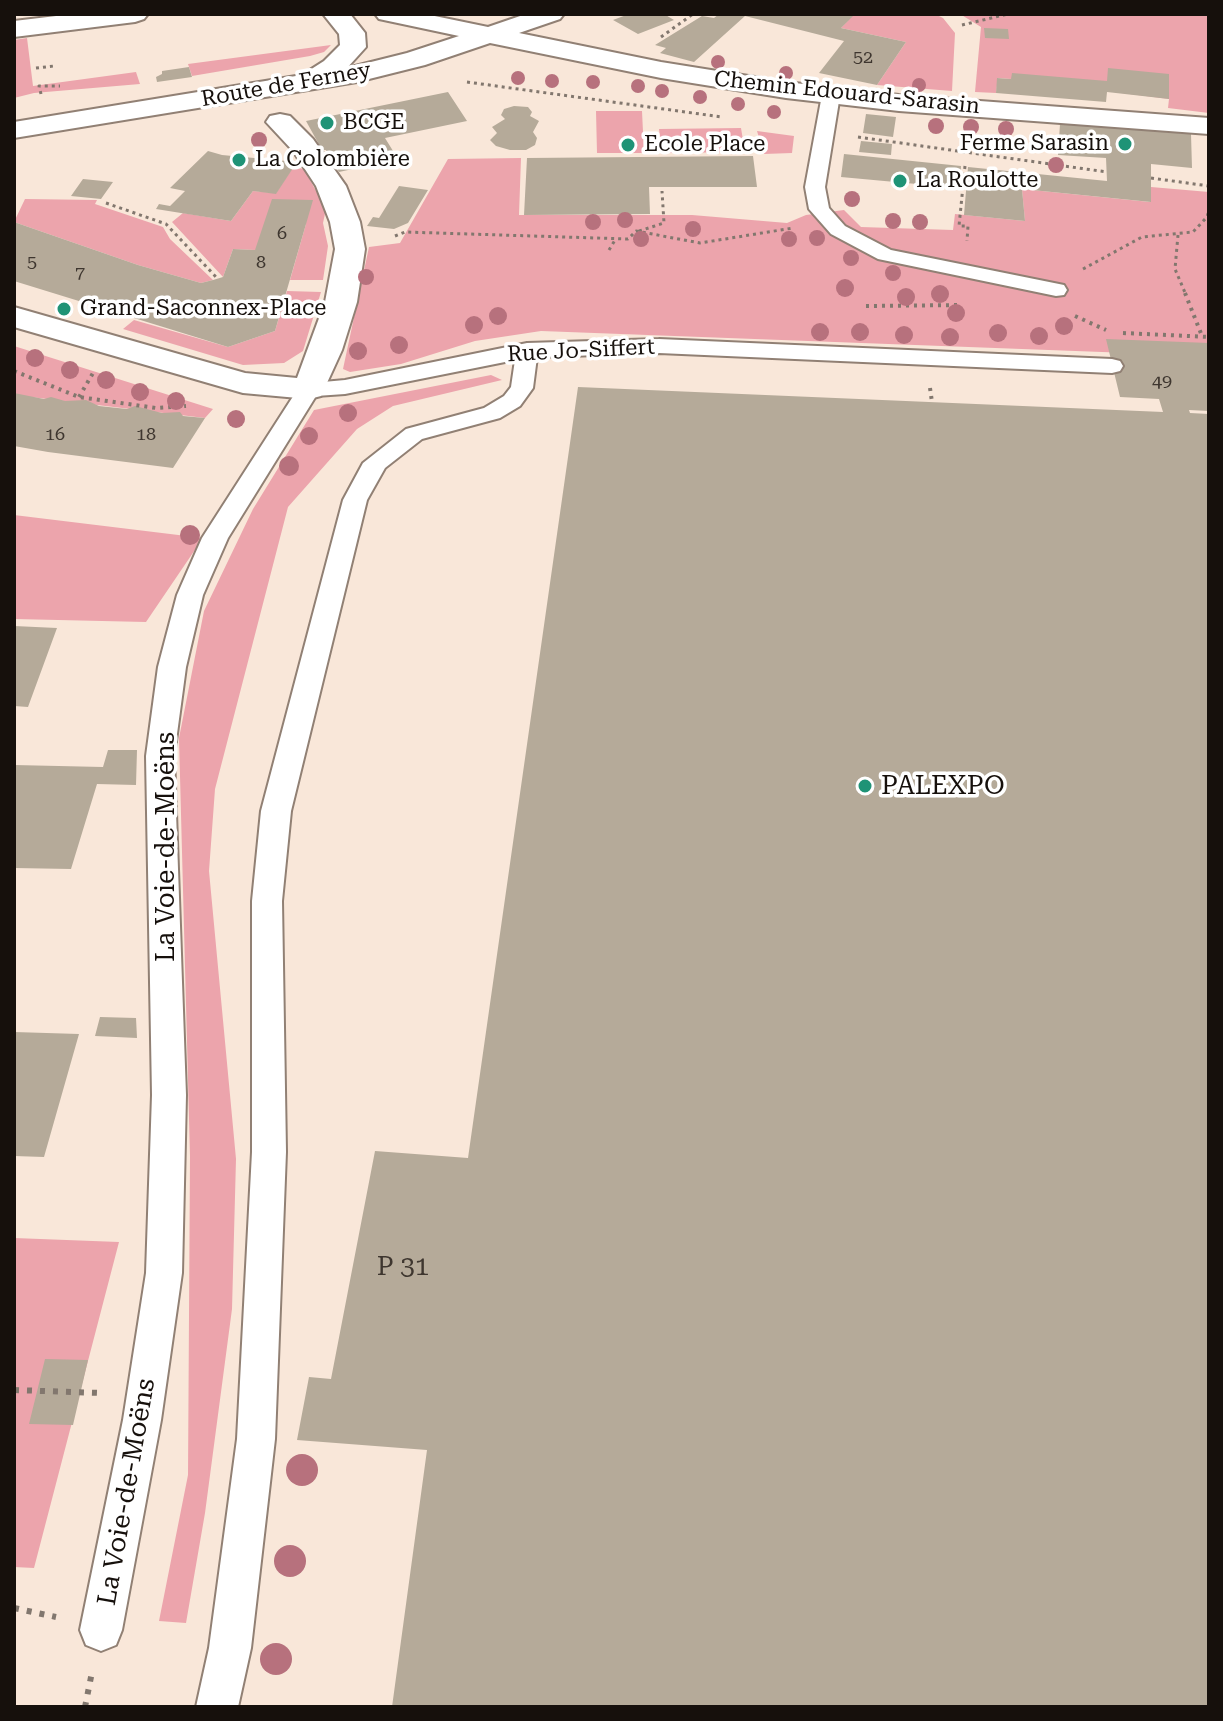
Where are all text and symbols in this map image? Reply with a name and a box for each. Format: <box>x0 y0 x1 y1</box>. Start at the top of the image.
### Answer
house number: 52 <box>853 47 873 69</box>
street label: Route de Ferney <box>199 57 373 113</box>
street label: Chemin Edouard-Sarasin <box>713 66 981 120</box>
place label: BCGE <box>343 110 405 136</box>
marker: BCGE <box>318 114 336 132</box>
place label: Ferme Sarasin <box>960 131 1109 157</box>
place label: Ecole Place <box>644 132 765 158</box>
marker: Ferme Sarasin <box>1116 135 1134 153</box>
marker: Ecole Place <box>619 136 637 154</box>
place label: La Colombière <box>255 147 410 173</box>
marker: La Colombière <box>230 151 248 169</box>
place label: La Roulotte <box>916 168 1038 194</box>
marker: La Roulotte <box>891 172 909 190</box>
house number: 6 <box>277 223 287 245</box>
house number: 5 <box>27 252 37 274</box>
house number: 8 <box>256 252 266 274</box>
house number: 7 <box>75 263 85 285</box>
place label: Grand-Saconnex-Place <box>80 296 326 322</box>
marker: Grand-Saconnex-Place <box>55 300 73 318</box>
street label: Rue Jo-Siffert <box>507 334 655 368</box>
house number: 49 <box>1152 371 1172 393</box>
house number: 16 <box>45 424 65 446</box>
house number: 18 <box>136 424 156 446</box>
street label: La Voie-de-Moëns <box>150 732 182 962</box>
place label: PALEXPO <box>881 770 1005 802</box>
marker: PALEXPO <box>856 777 874 795</box>
house number: P 31 <box>377 1251 429 1283</box>
street label: La Voie-de-Moëns <box>92 1376 162 1608</box>

